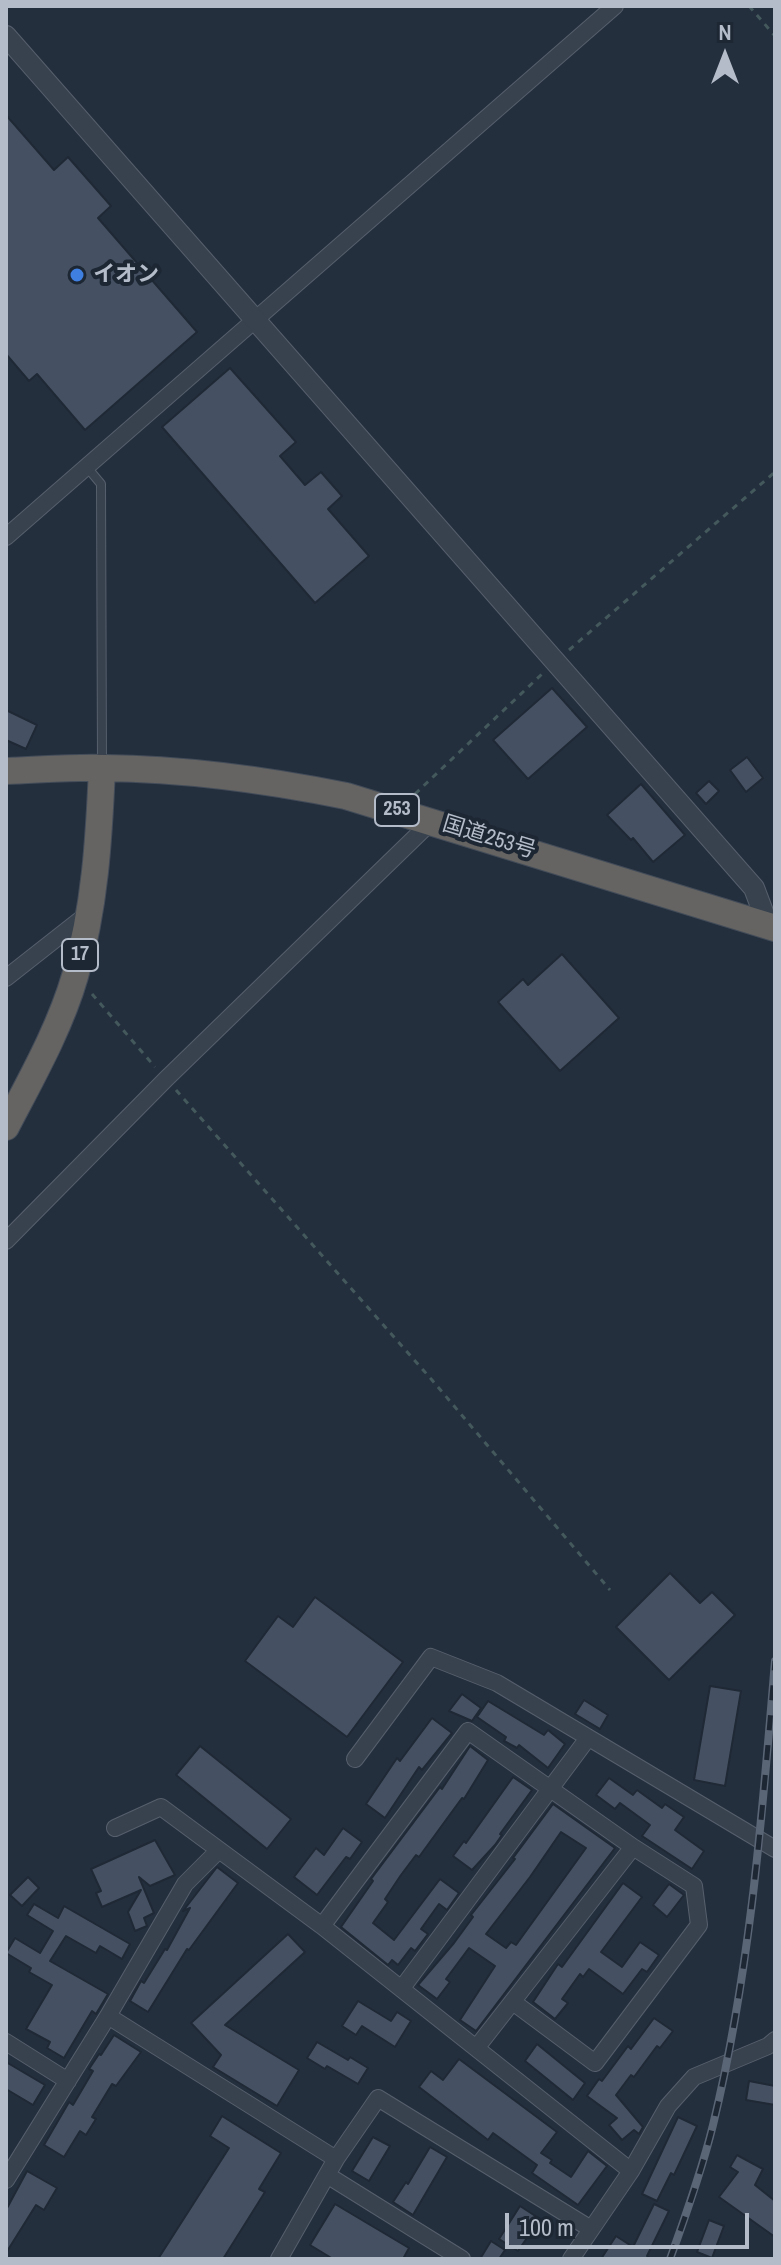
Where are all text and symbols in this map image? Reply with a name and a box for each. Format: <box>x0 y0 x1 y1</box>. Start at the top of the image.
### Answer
north arrow <box>685 16 765 96</box>
text: N <box>718 17 732 47</box>
place label: イオン <box>93 262 159 288</box>
marker: イオン <box>68 266 86 284</box>
road number: 253 <box>375 794 419 826</box>
street label: 国道253号 <box>439 811 539 865</box>
road number: 17 <box>62 939 98 971</box>
scale bar <box>509 2197 753 2247</box>
text: 100 m <box>519 2211 574 2243</box>

